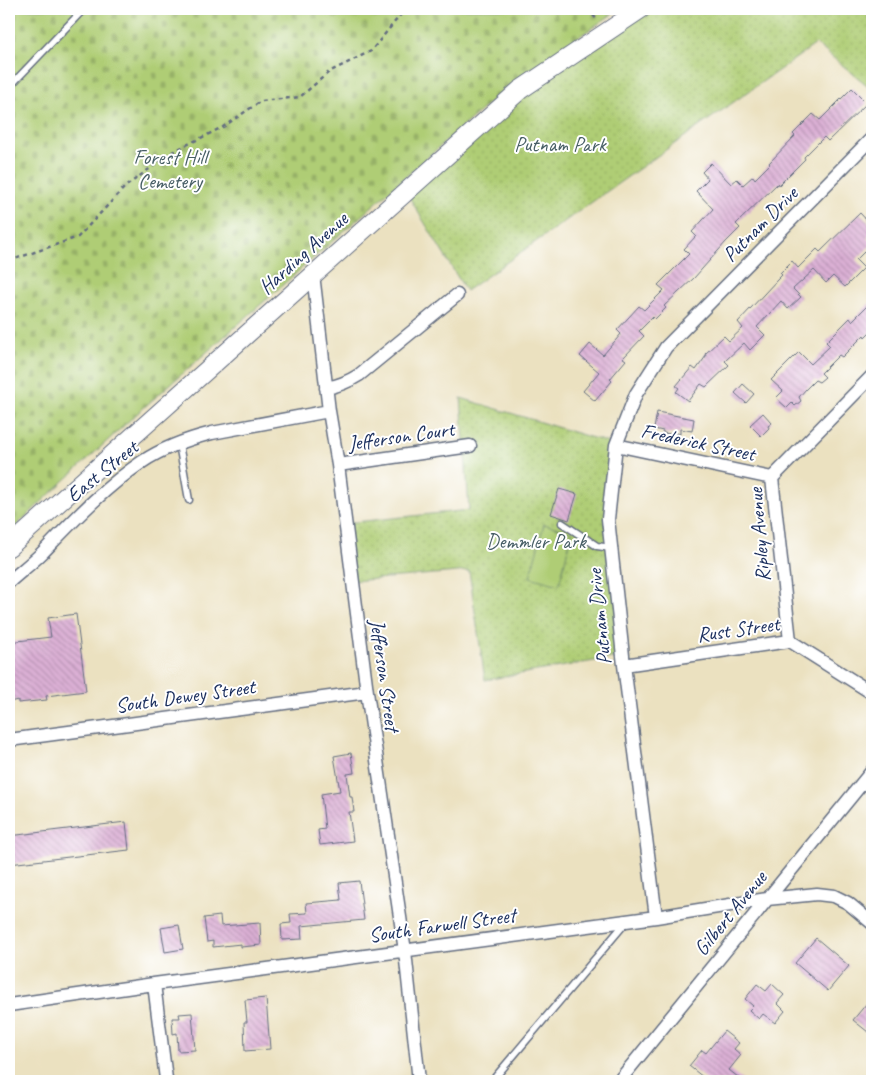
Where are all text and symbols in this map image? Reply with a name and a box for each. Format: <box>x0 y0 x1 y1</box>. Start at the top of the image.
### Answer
park label: Putnam Park <box>514 131 607 157</box>
park label: Forest Hill Cemetery <box>134 144 210 194</box>
street label: Putnam Drive <box>717 179 805 267</box>
street label: Harding Avenue <box>253 205 354 300</box>
street label: Jefferson Court <box>345 415 458 456</box>
street label: Frederick Street <box>639 417 759 467</box>
street label: East Street <box>61 433 145 508</box>
street label: Ripley Avenue <box>742 486 776 583</box>
park label: Demmler Park <box>486 528 587 554</box>
street label: Putnam Drive <box>581 566 617 666</box>
street label: Rust Street <box>695 610 783 648</box>
street label: Jefferson Street <box>364 616 406 736</box>
street label: South Dewey Street <box>114 673 258 719</box>
street label: Gilbert Avenue <box>688 864 773 961</box>
street label: South Farwell Street <box>367 901 520 948</box>

